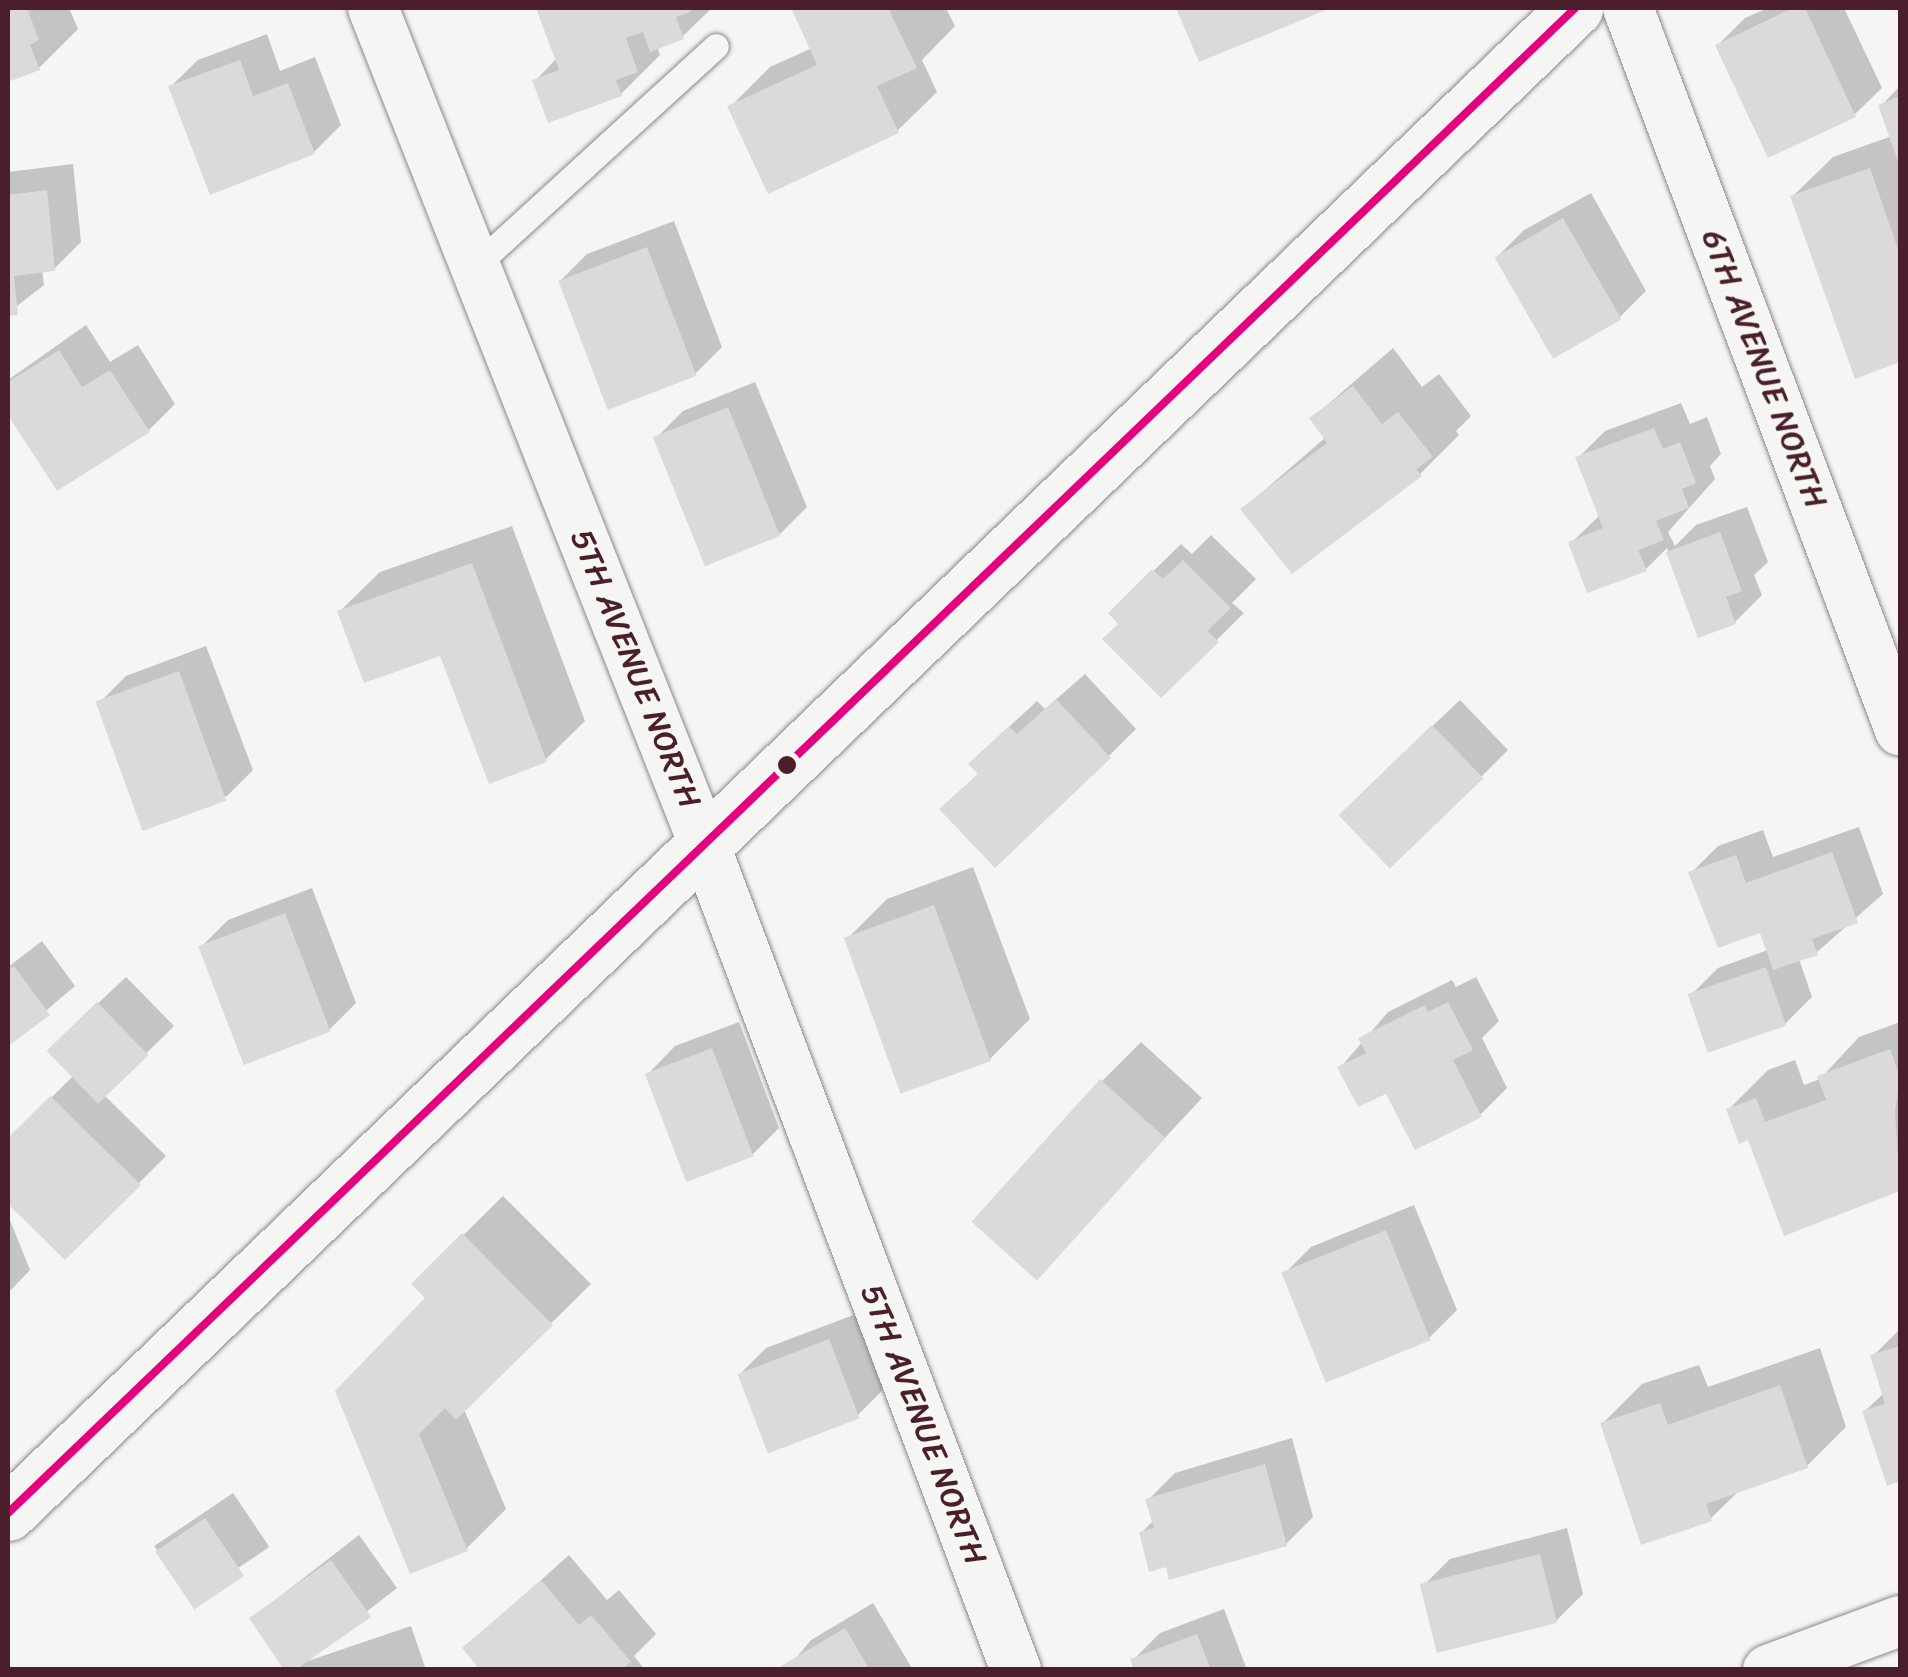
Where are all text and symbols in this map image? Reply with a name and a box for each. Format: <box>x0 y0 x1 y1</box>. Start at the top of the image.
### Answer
street label: 6TH AVENUE NORTH <box>1693 225 1835 513</box>
street label: 5TH AVENUE NORTH <box>562 525 708 813</box>
unlabelled marker <box>777 755 797 775</box>
street label: 5TH AVENUE NORTH <box>852 1280 994 1570</box>

